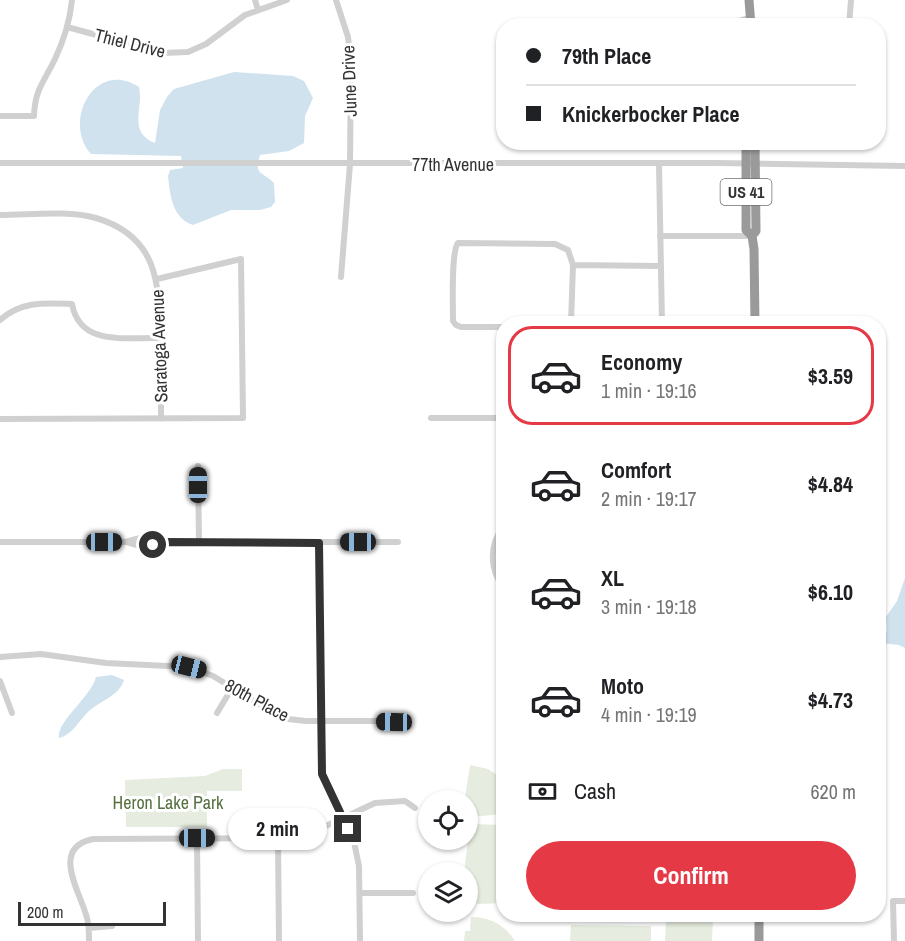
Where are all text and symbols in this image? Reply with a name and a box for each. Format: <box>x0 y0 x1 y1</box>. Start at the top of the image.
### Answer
street label: Thiel Drive <box>92 22 168 64</box>
text: 79th Place <box>562 41 651 71</box>
street label: June Drive <box>335 45 363 117</box>
text: Knickerbocker Place <box>562 99 740 129</box>
street label: 77th Avenue <box>412 152 494 177</box>
road number: US 41 <box>720 179 771 205</box>
street label: Saratoga Avenue <box>145 289 173 403</box>
text: Economy <box>601 347 682 377</box>
icon: car <box>529 349 583 403</box>
text: $3.59 <box>808 361 853 391</box>
text: 1 min · 19:16 <box>601 377 697 404</box>
text: Comfort <box>601 455 671 485</box>
icon: car <box>529 457 583 511</box>
car <box>189 467 207 503</box>
text: $4.84 <box>808 469 853 499</box>
text: 2 min · 19:17 <box>601 485 697 512</box>
route start <box>139 531 166 558</box>
car <box>86 533 122 551</box>
car <box>340 533 376 551</box>
text: XL <box>601 563 624 593</box>
icon: car <box>529 565 583 619</box>
text: $6.10 <box>808 577 853 607</box>
text: 3 min · 19:18 <box>601 593 697 620</box>
car <box>169 654 209 680</box>
text: Moto <box>601 671 644 701</box>
street label: 80th Place <box>220 673 294 727</box>
icon: car <box>529 673 583 727</box>
text: $4.73 <box>808 685 853 715</box>
text: 4 min · 19:19 <box>601 701 697 728</box>
car <box>376 713 412 731</box>
icon: cash <box>526 775 559 808</box>
text: Cash <box>574 776 616 806</box>
text: 620 m <box>810 778 856 805</box>
park label: Heron Lake Park <box>113 790 224 815</box>
map controls <box>418 790 478 922</box>
button: locate <box>418 790 478 850</box>
callout: 2 min <box>228 808 327 850</box>
text: 2 min <box>256 815 299 842</box>
route end <box>334 815 361 842</box>
car <box>179 829 215 847</box>
button: Confirm <box>526 841 856 910</box>
button: layers <box>418 862 478 922</box>
scale bar <box>18 899 166 926</box>
text: 200 m <box>27 901 63 923</box>

